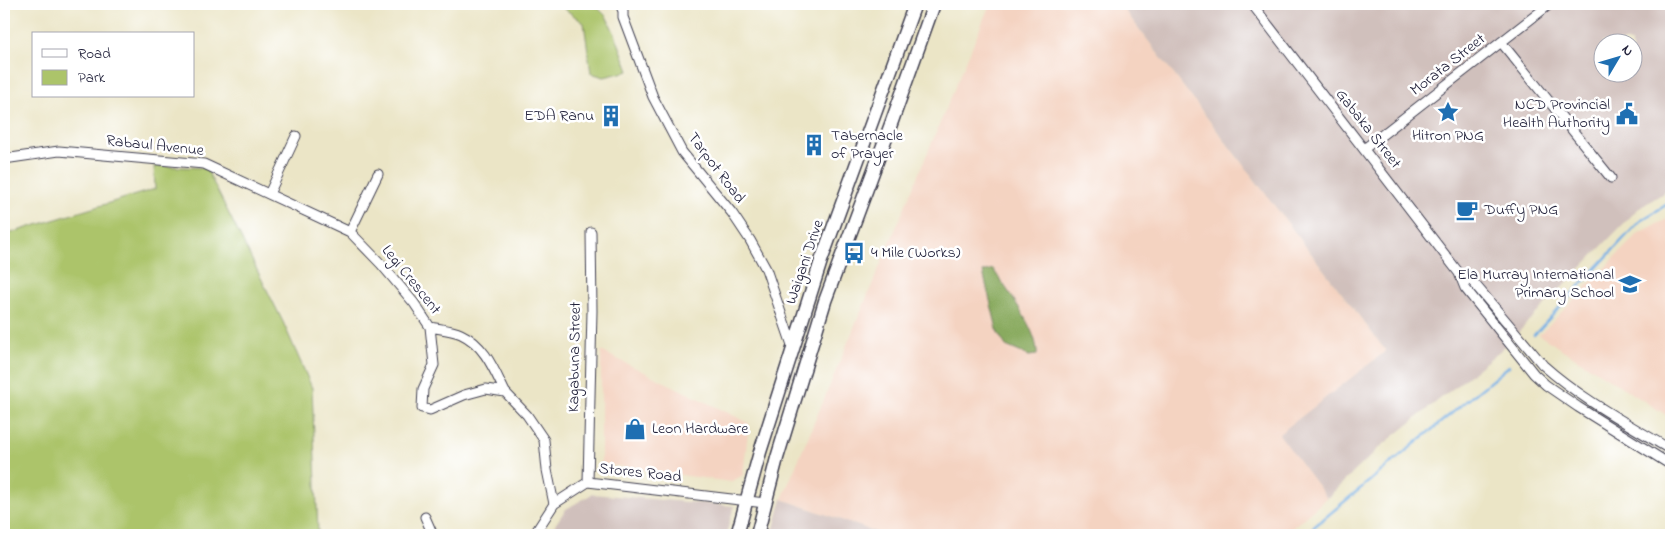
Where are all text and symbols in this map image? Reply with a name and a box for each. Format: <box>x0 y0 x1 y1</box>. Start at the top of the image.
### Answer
street label: Morata Street <box>1405 27 1491 102</box>
legend <box>32 32 195 98</box>
north arrow <box>1592 32 1642 82</box>
text: N <box>1616 41 1638 61</box>
text: Road <box>78 43 111 65</box>
text: Park <box>78 67 106 89</box>
street label: Gabaka Street <box>1329 84 1407 175</box>
place label: NCD Provincial Health Authority <box>1503 93 1610 135</box>
place icon: Hitron PNG <box>1435 99 1461 125</box>
public building icon: NCD Provincial Health Authority <box>1614 101 1640 127</box>
building icon: EDA Ranu <box>598 103 624 129</box>
place label: EDA Ranu <box>524 104 594 128</box>
place label: Tabernacle of Prayer <box>831 124 904 166</box>
place label: Hitron PNG <box>1412 124 1484 148</box>
street label: Tarpot Road <box>681 127 751 209</box>
street label: Rabaul Avenue <box>105 129 206 163</box>
building icon: Tabernacle of Prayer <box>801 132 827 158</box>
cafe icon: Duffy PNG <box>1454 197 1480 223</box>
place label: Duffy PNG <box>1483 198 1558 222</box>
street label: Waigani Drive <box>779 216 831 307</box>
street label: Legi Crescent <box>375 240 447 321</box>
bus stop icon: 4 Mile (Works) <box>841 240 867 266</box>
place label: 4 Mile (Works) <box>871 241 961 265</box>
place label: Ela Murray International Primary School <box>1457 263 1614 305</box>
school or university icon: Ela Murray International Primary School <box>1617 271 1643 297</box>
street label: Kagabuna Street <box>562 301 588 413</box>
shop icon: Leon Hardware <box>622 416 648 442</box>
place label: Leon Hardware <box>652 417 749 441</box>
street label: Stores Road <box>597 457 683 489</box>

